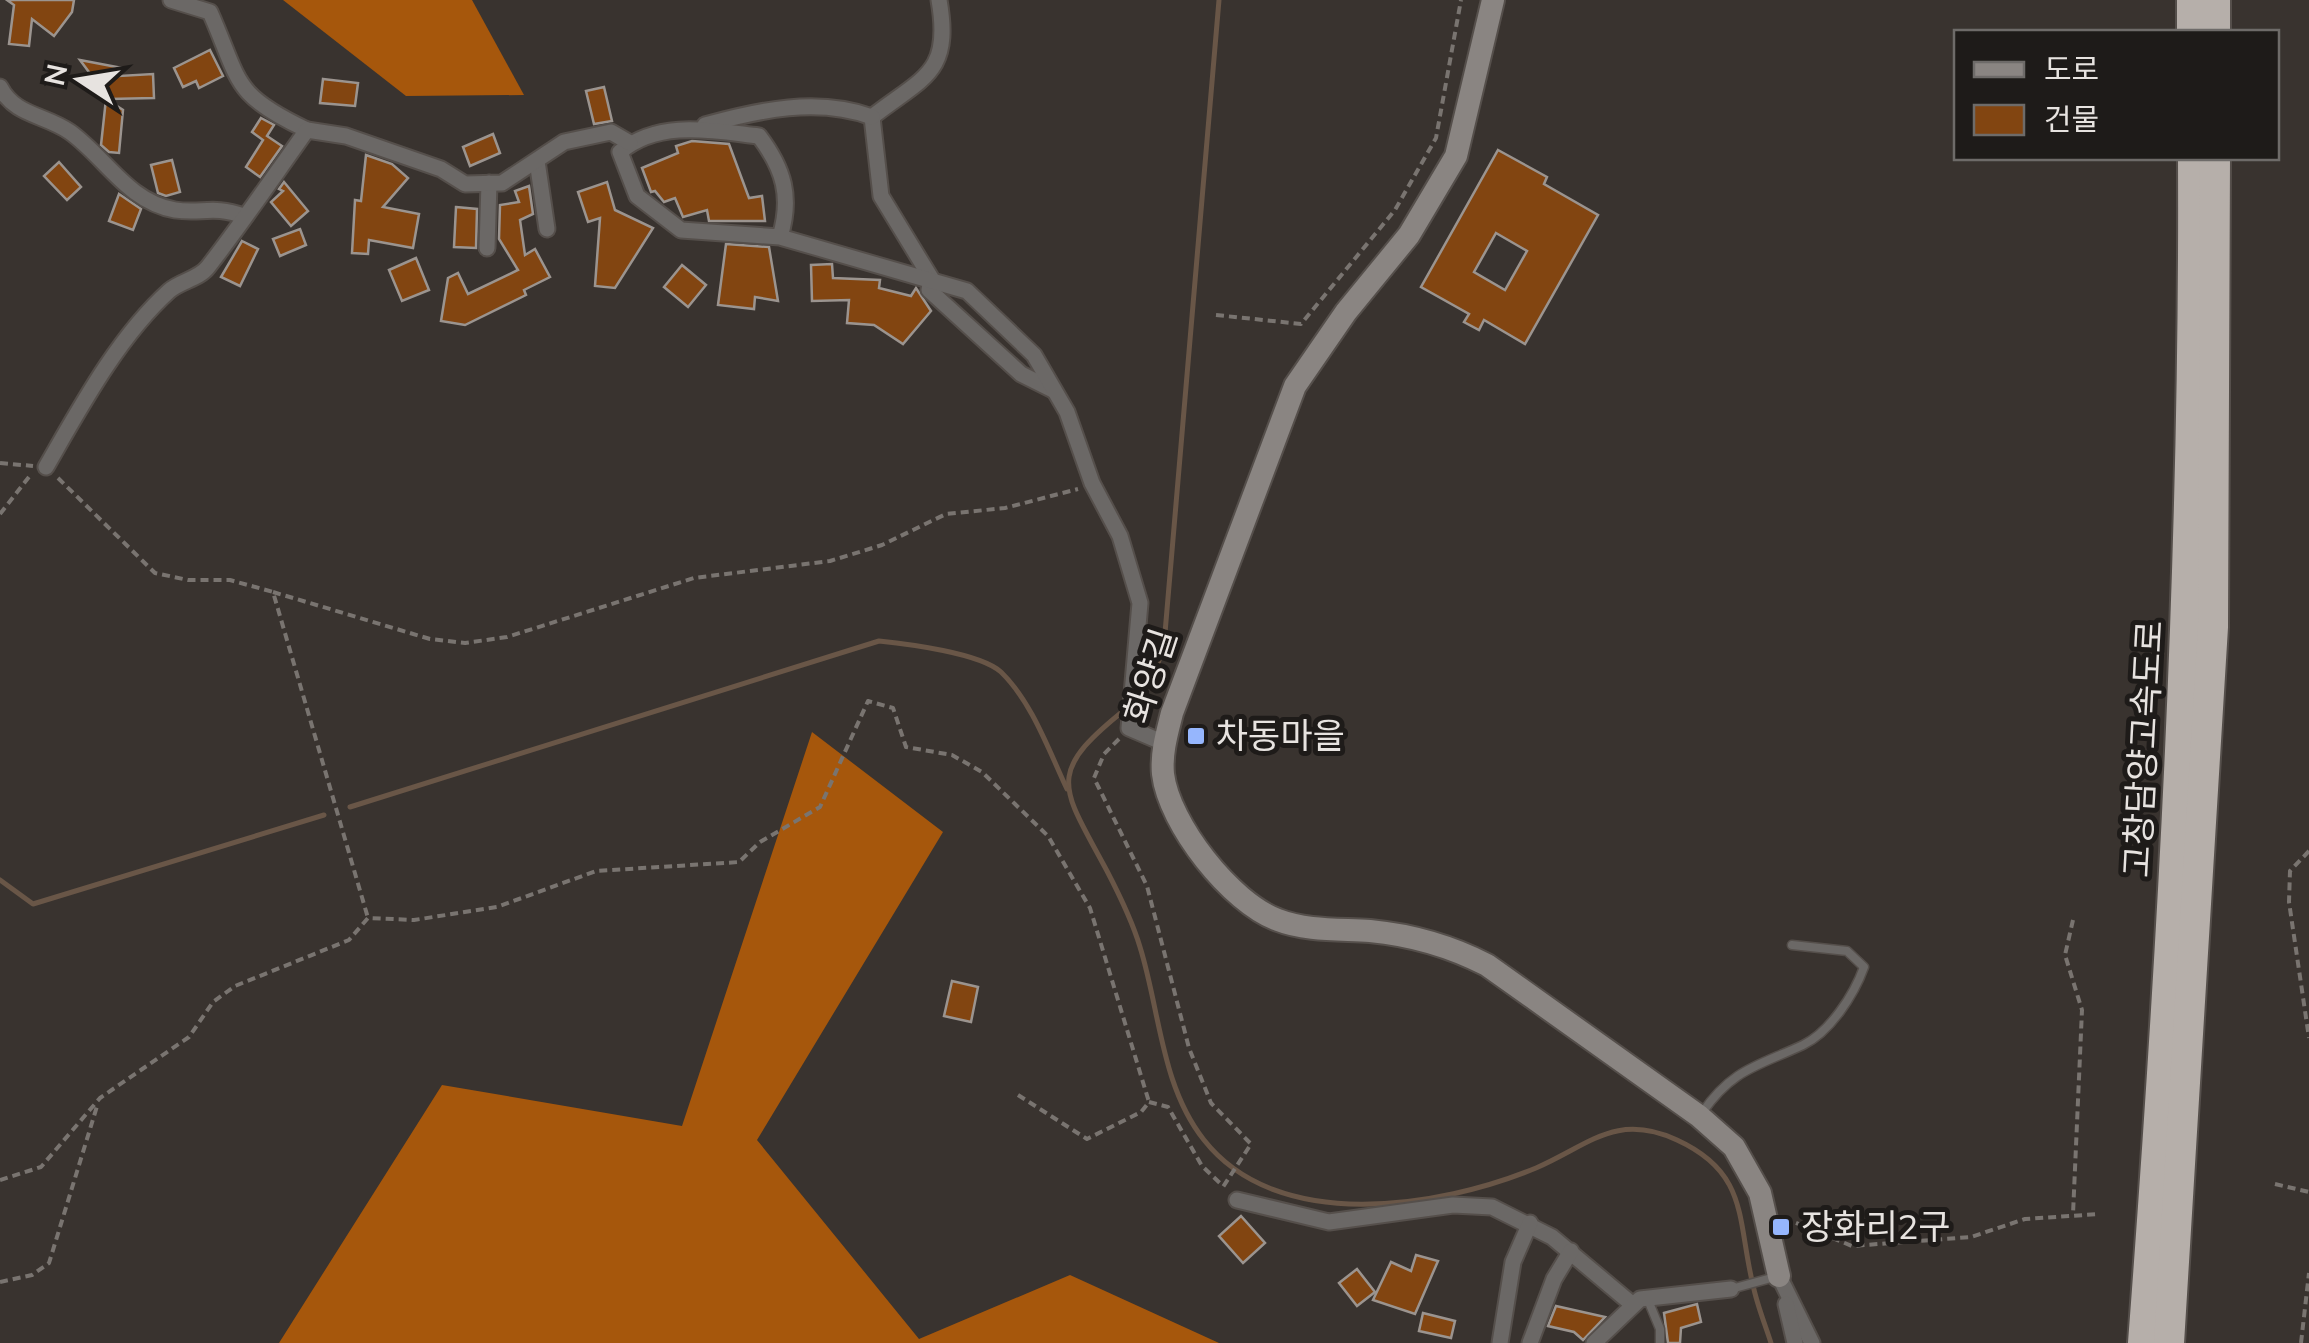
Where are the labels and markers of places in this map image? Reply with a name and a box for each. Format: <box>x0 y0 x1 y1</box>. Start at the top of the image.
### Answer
place label: 차동마을 <box>1216 713 1345 760</box>
marker: 차동마을 <box>1185 725 1207 747</box>
place label: 장화리2구 <box>1801 1204 1951 1251</box>
marker: 장화리2구 <box>1770 1216 1792 1238</box>

